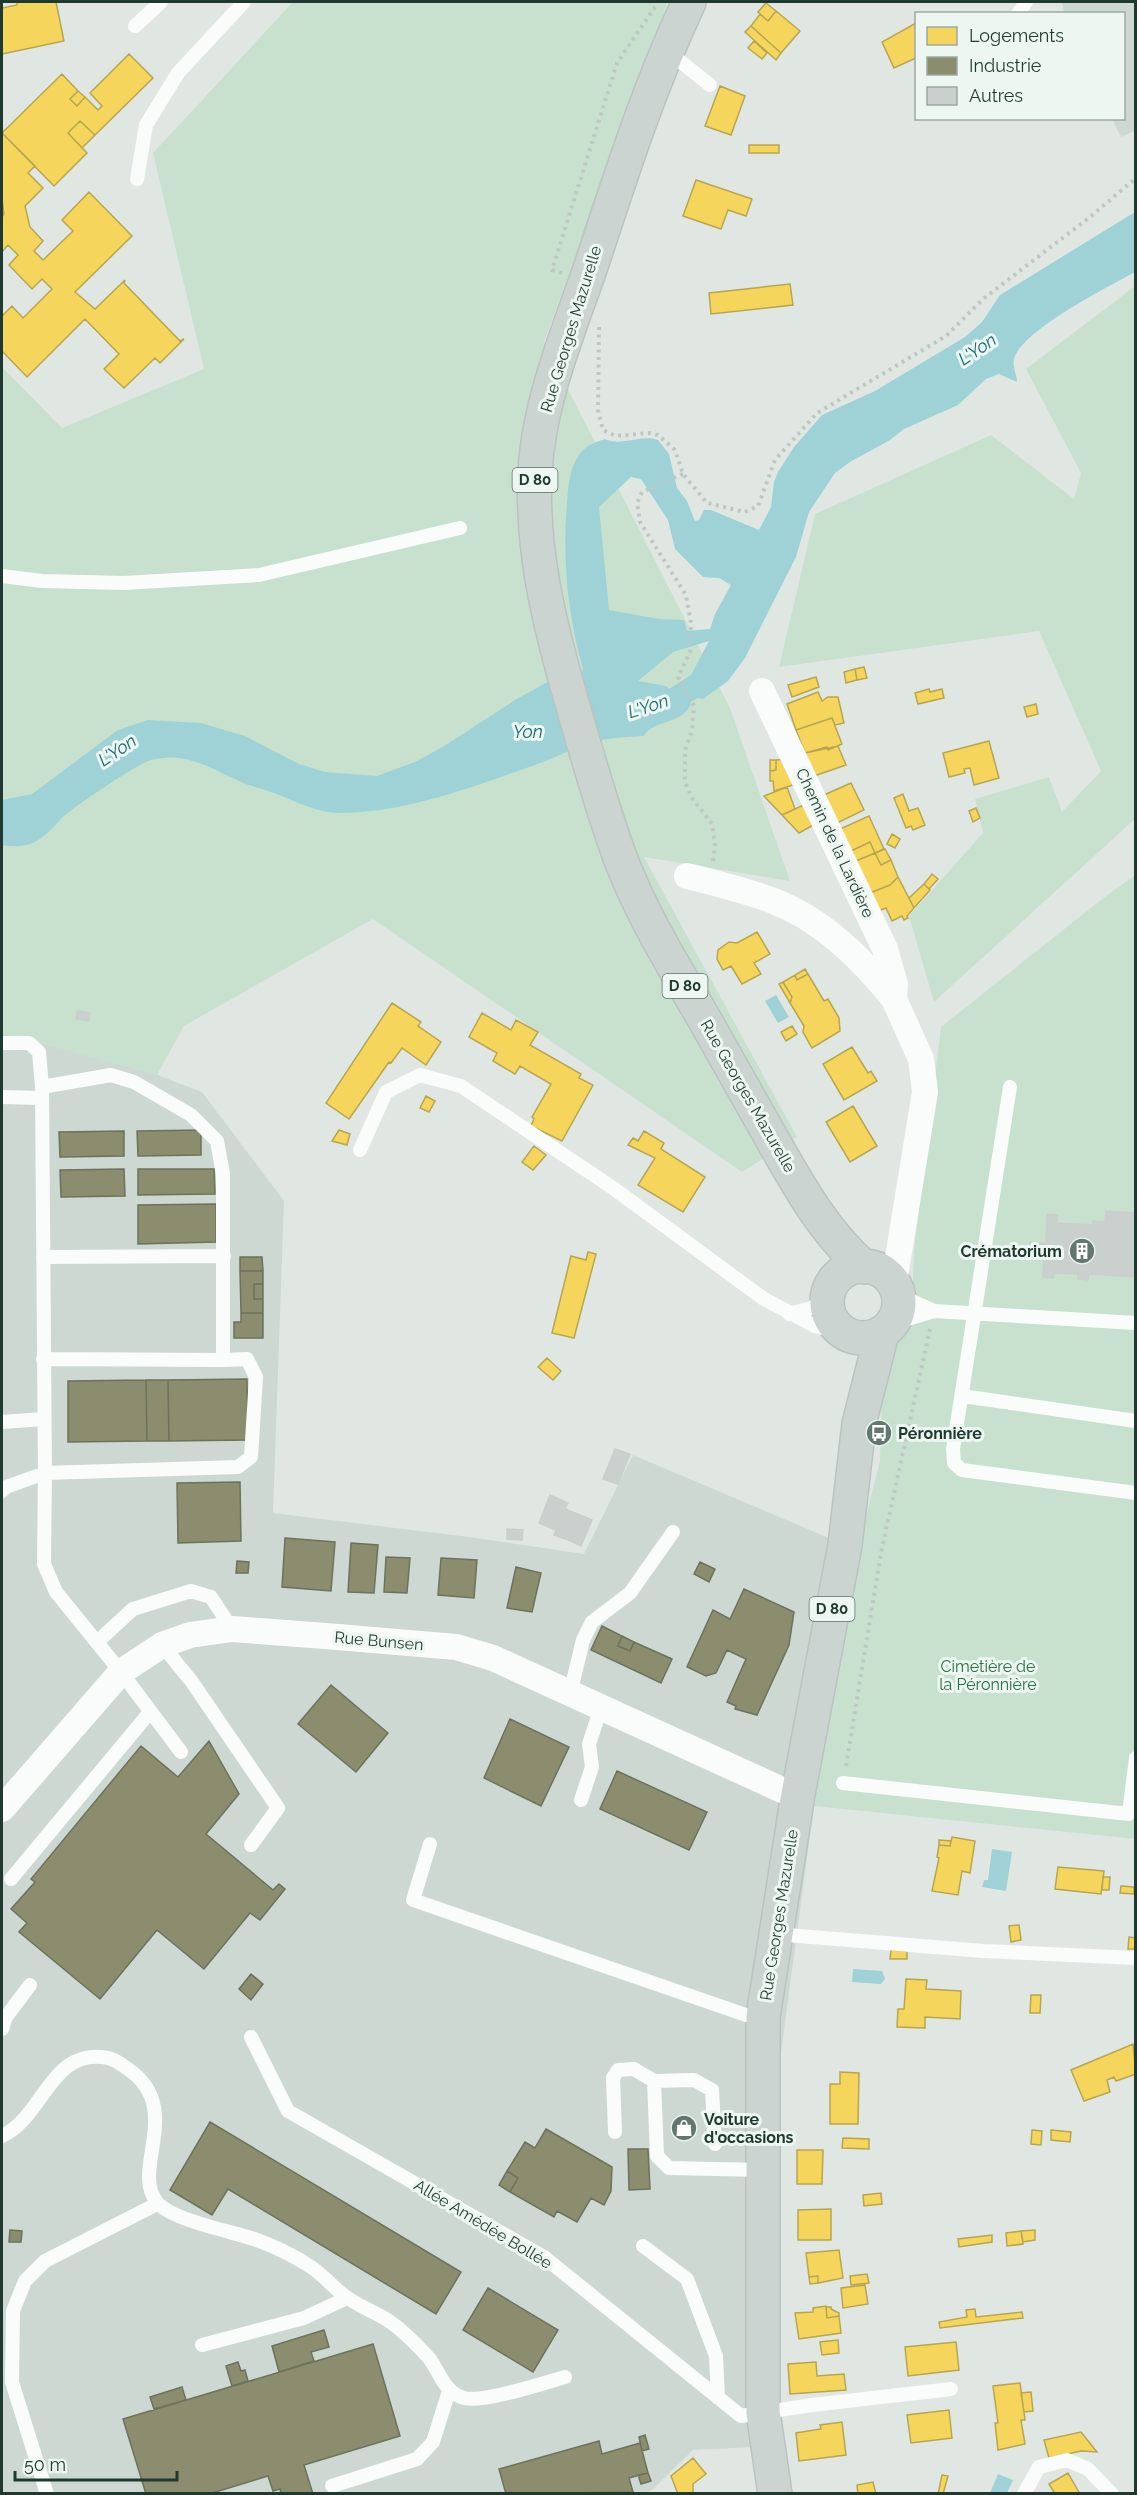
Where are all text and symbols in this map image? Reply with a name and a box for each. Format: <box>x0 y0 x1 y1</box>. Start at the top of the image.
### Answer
legend <box>915 12 1125 120</box>
text: Logements <box>969 25 1064 46</box>
text: Industrie <box>969 55 1042 76</box>
text: Autres <box>969 85 1023 106</box>
street label: Rue Georges Mazurelle <box>537 243 605 415</box>
water label: L'Yon <box>954 329 1000 369</box>
road number: D 80 <box>512 468 558 492</box>
water label: L'Yon <box>625 690 671 722</box>
water label: Yon <box>513 721 543 742</box>
water label: L'Yon <box>94 730 140 770</box>
street label: Chemin de la Lardière <box>792 765 878 921</box>
road number: D 80 <box>662 974 708 998</box>
street label: Rue Georges Mazurelle <box>697 1016 799 1176</box>
building icon: Crématorium <box>1067 1236 1097 1266</box>
place label: Crématorium <box>961 1242 1062 1261</box>
bus stop icon: Péronnière <box>864 1418 894 1448</box>
place label: Péronnière <box>898 1424 982 1443</box>
road number: D 80 <box>810 1597 854 1621</box>
street label: Rue Bunsen <box>334 1628 424 1654</box>
park label: Cimetière de la Péronnière <box>939 1657 1037 1694</box>
street label: Rue Georges Mazurelle <box>756 1828 802 2002</box>
place label: Voiture d'occasions <box>704 2110 794 2147</box>
shop icon: Voiture d'occasions <box>669 2113 699 2143</box>
street label: Allée Amédée Bollée <box>411 2175 555 2273</box>
scale bar <box>15 2444 177 2482</box>
text: 50 m <box>24 2454 66 2475</box>

